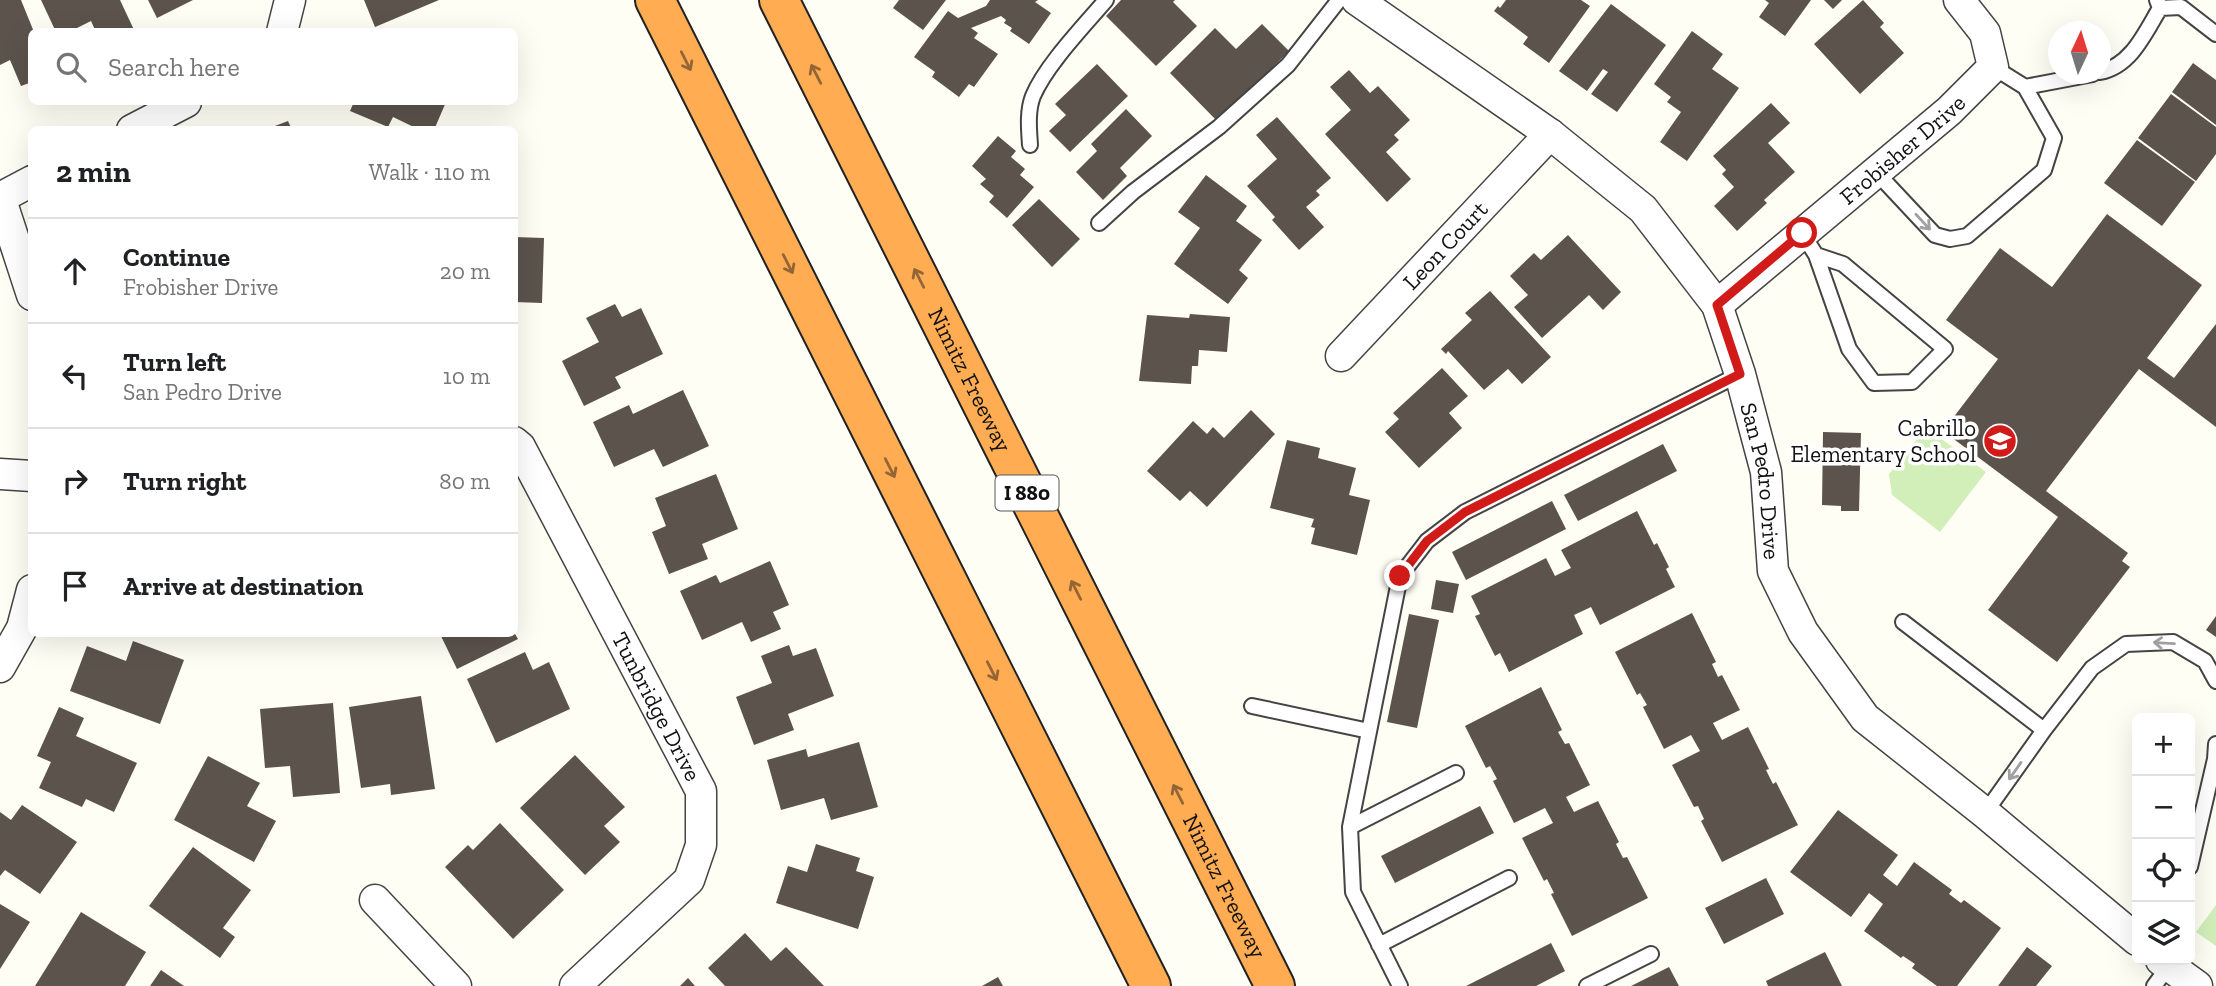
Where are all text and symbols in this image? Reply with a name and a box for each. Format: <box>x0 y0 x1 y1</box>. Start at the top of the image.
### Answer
north arrow <box>2048 21 2111 84</box>
search box <box>28 28 518 105</box>
icon: search <box>52 48 90 86</box>
one-way arrow <box>680 50 694 71</box>
text: Search here <box>108 51 240 83</box>
one-way arrow <box>809 65 823 85</box>
street label: Frobisher Drive <box>1834 89 1971 210</box>
text: 2 min <box>56 154 131 190</box>
text: Walk · 110 m <box>369 158 490 186</box>
street label: Leon Court <box>1397 195 1494 295</box>
one-way arrow <box>1914 213 1931 230</box>
route start <box>1786 217 1817 248</box>
text: Continue <box>123 241 230 273</box>
icon: ahead <box>56 252 94 290</box>
one-way arrow <box>782 253 796 274</box>
text: 20 m <box>440 257 490 285</box>
one-way arrow <box>911 268 925 289</box>
text: Frobisher Drive <box>123 273 278 301</box>
street label: Nimitz Freeway <box>922 303 1018 457</box>
text: Turn left <box>123 346 226 378</box>
icon: left <box>56 357 94 395</box>
text: 10 m <box>443 362 490 390</box>
text: San Pedro Drive <box>123 378 282 406</box>
street label: San Pedro Drive <box>1734 400 1786 560</box>
place label: Cabrillo Elementary School <box>1791 414 1976 468</box>
school or university icon: Cabrillo Elementary School <box>1981 422 2019 460</box>
one-way arrow <box>884 457 898 478</box>
icon: right <box>56 462 94 500</box>
text: Turn right <box>123 465 246 497</box>
text: 80 m <box>439 467 490 495</box>
road number: I 880 <box>996 476 1058 510</box>
route end <box>1384 560 1415 591</box>
icon: arrive <box>56 567 94 605</box>
text: Arrive at destination <box>123 570 363 602</box>
one-way arrow <box>1068 580 1082 601</box>
street label: Tunbridge Drive <box>606 627 707 786</box>
one-way arrow <box>2153 637 2176 650</box>
one-way arrow <box>986 660 1000 681</box>
map controls <box>2132 713 2195 965</box>
button: + <box>2132 713 2195 776</box>
one-way arrow <box>2007 761 2022 780</box>
button: − <box>2132 776 2195 839</box>
one-way arrow <box>1170 784 1184 805</box>
street label: Nimitz Freeway <box>1177 809 1273 963</box>
button: locate <box>2132 839 2195 902</box>
button: layers <box>2132 902 2195 965</box>

